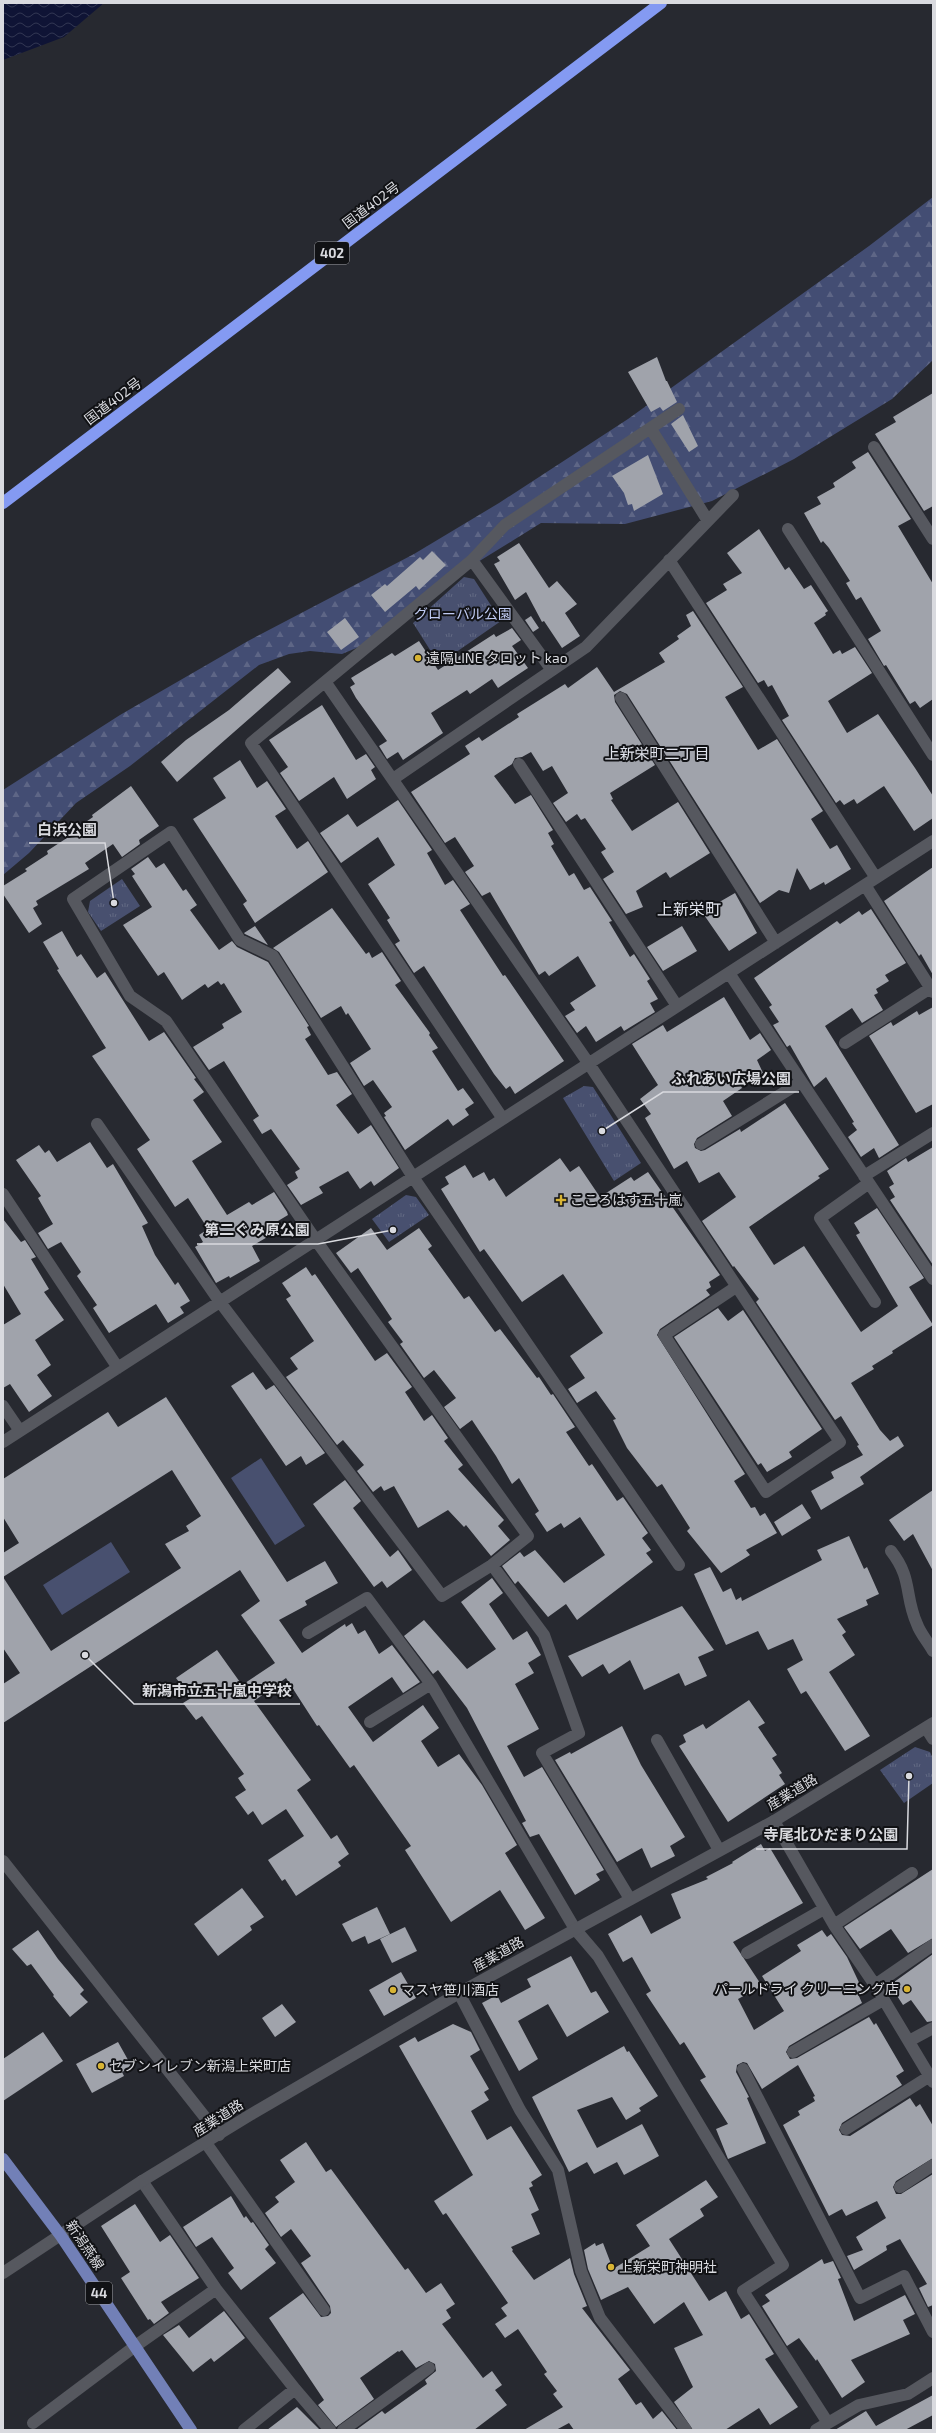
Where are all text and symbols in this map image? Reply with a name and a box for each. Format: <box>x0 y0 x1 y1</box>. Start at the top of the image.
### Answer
street label: 国道402号 <box>339 178 403 232</box>
road number: 402 <box>315 242 349 264</box>
street label: 国道402号 <box>81 374 145 428</box>
park label: グローバル公園 <box>414 605 512 622</box>
place label: 遠隔LINE タロット kao <box>426 649 568 666</box>
marker: 遠隔LINE タロット kao <box>413 653 423 663</box>
district label: 上新栄町二丁目 <box>604 744 710 762</box>
callout: 白浜公園 <box>29 816 105 843</box>
text: 白浜公園 <box>37 820 97 838</box>
district label: 上新栄町 <box>657 899 721 918</box>
callout: ふれあい広場公園 <box>663 1065 799 1092</box>
text: ふれあい広場公園 <box>671 1069 791 1087</box>
place label: こころはす五十嵐 <box>570 1191 683 1208</box>
marker: こころはす五十嵐 <box>555 1194 567 1206</box>
callout: 第二ぐみ原公園 <box>197 1217 318 1244</box>
text: 第二ぐみ原公園 <box>204 1220 310 1238</box>
callout: 新潟市立五十嵐中学校 <box>134 1677 300 1704</box>
text: 新潟市立五十嵐中学校 <box>142 1681 292 1699</box>
street label: 産業道路 <box>763 1770 820 1813</box>
callout: 寺尾北ひだまり公園 <box>756 1822 907 1849</box>
text: 寺尾北ひだまり公園 <box>764 1825 898 1843</box>
street label: 産業道路 <box>469 1933 526 1975</box>
place label: パールドライ クリーニング店 <box>714 1980 899 1997</box>
place label: マスヤ笹川酒店 <box>401 1981 499 1998</box>
marker: パールドライ クリーニング店 <box>902 1984 912 1994</box>
marker: マスヤ笹川酒店 <box>388 1985 398 1995</box>
place label: セブンイレブン新潟上栄町店 <box>109 2057 291 2074</box>
marker: セブンイレブン新潟上栄町店 <box>96 2061 106 2071</box>
street label: 産業道路 <box>189 2096 246 2140</box>
street label: 新潟燕線 <box>63 2217 108 2273</box>
place label: 上新栄町神明社 <box>619 2258 717 2275</box>
marker: 上新栄町神明社 <box>606 2262 616 2272</box>
road number: 44 <box>86 2282 112 2304</box>

